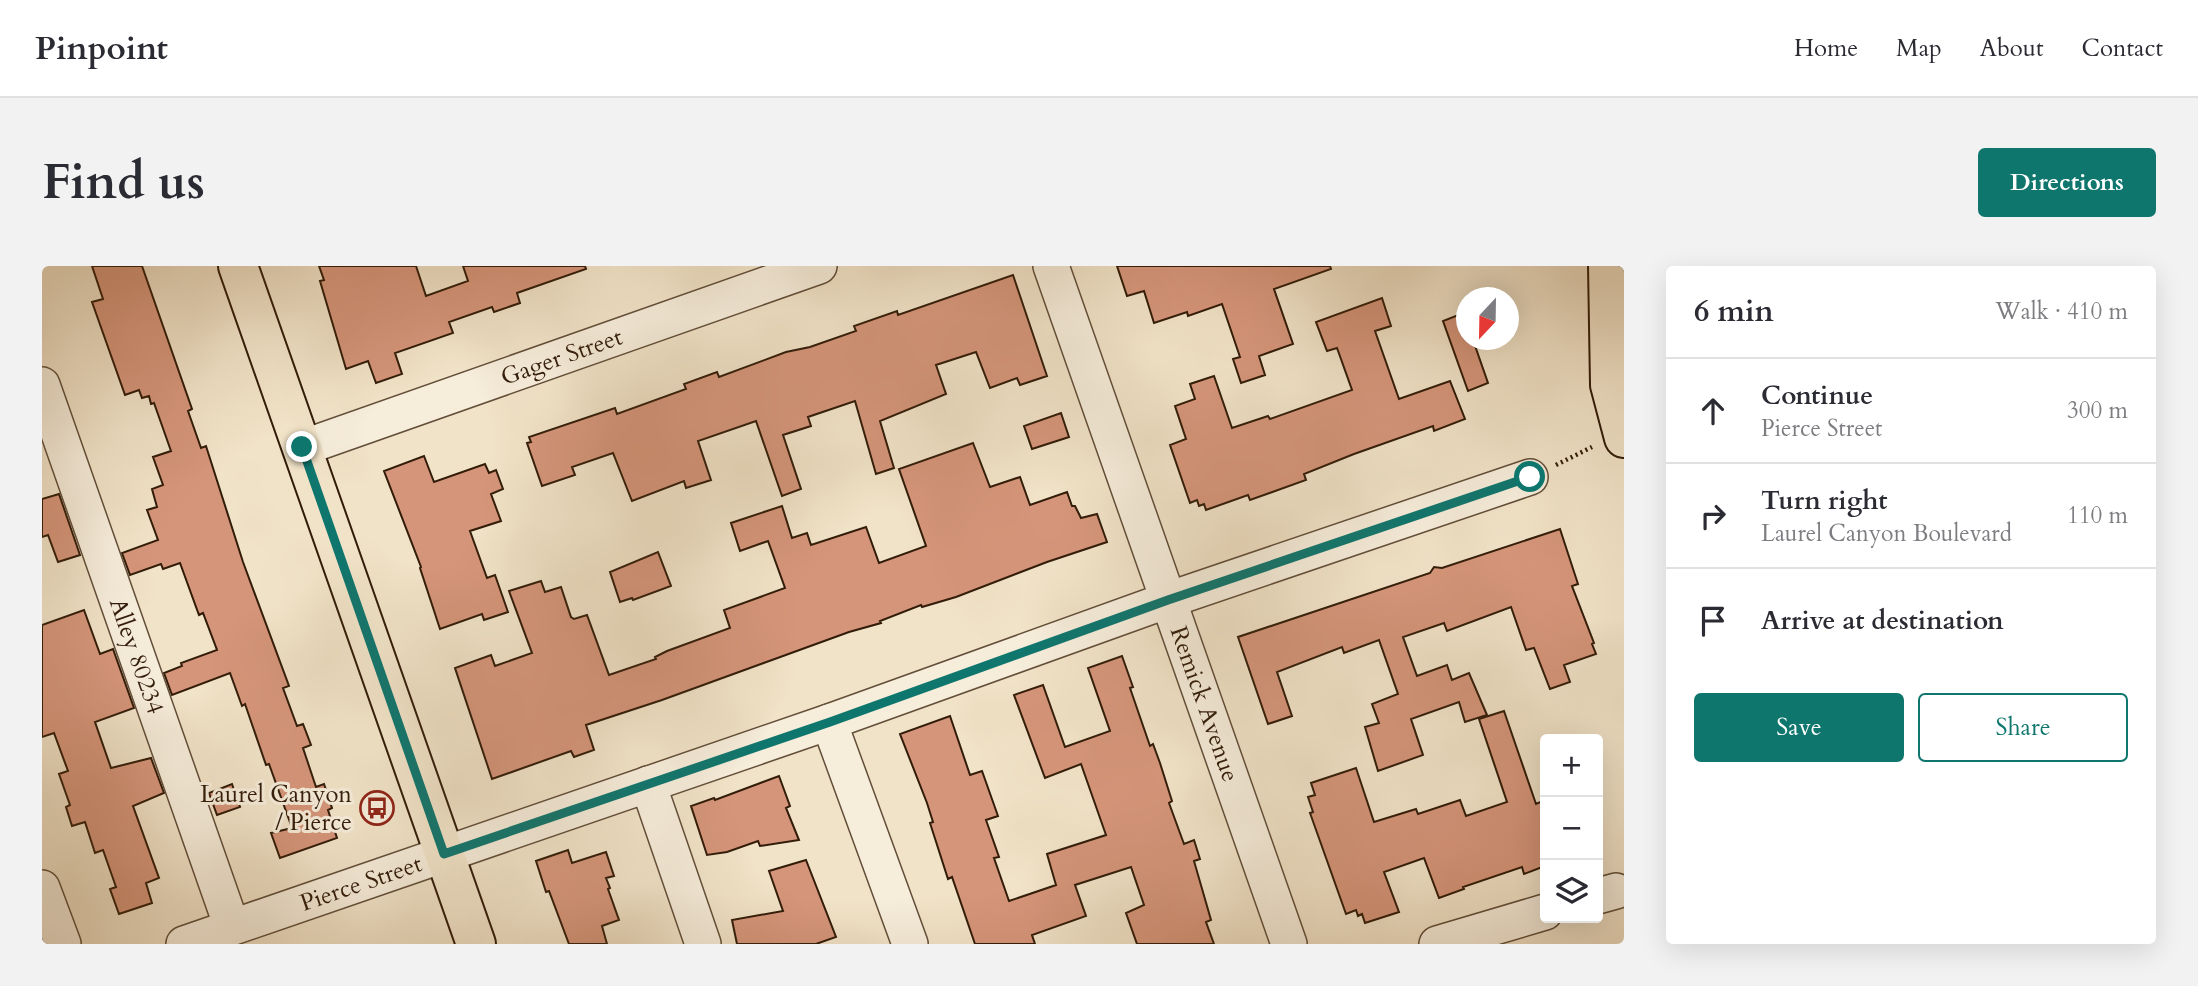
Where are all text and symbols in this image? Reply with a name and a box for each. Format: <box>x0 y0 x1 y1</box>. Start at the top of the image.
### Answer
text: Pinpoint <box>35 26 168 71</box>
text: Home <box>1794 32 1858 65</box>
text: Map <box>1896 32 1942 65</box>
text: About <box>1980 32 2044 65</box>
text: Contact <box>2082 32 2163 65</box>
button: Directions <box>1978 148 2156 217</box>
text: Find us <box>42 149 205 216</box>
north arrow <box>1456 287 1519 350</box>
text: 6 min <box>1694 291 1774 332</box>
text: Walk · 410 m <box>1995 296 2128 327</box>
street label: Gager Street <box>496 320 627 394</box>
text: Continue <box>1761 378 1873 413</box>
icon: ahead <box>1694 392 1732 430</box>
text: 300 m <box>2067 395 2128 426</box>
text: Pierce Street <box>1761 413 1882 444</box>
route end <box>286 431 317 462</box>
route start <box>1514 461 1545 492</box>
text: Turn right <box>1761 483 1888 518</box>
icon: right <box>1694 497 1732 535</box>
text: 110 m <box>2067 500 2128 531</box>
text: Laurel Canyon Boulevard <box>1761 518 2012 549</box>
street label: Alley 80234 <box>101 594 172 718</box>
icon: arrive <box>1694 602 1732 640</box>
text: Arrive at destination <box>1761 603 2004 638</box>
street label: Remick Avenue <box>1162 622 1247 786</box>
button: Save <box>1694 693 1904 762</box>
button: Share <box>1918 693 2128 762</box>
map controls <box>1540 734 1603 923</box>
button: + <box>1540 734 1603 797</box>
place label: Laurel Canyon / Pierce <box>200 778 352 839</box>
bus stop icon: Laurel Canyon / Pierce <box>358 789 396 827</box>
button: − <box>1540 797 1603 860</box>
street label: Pierce Street <box>296 847 427 920</box>
button: layers <box>1540 860 1603 923</box>

